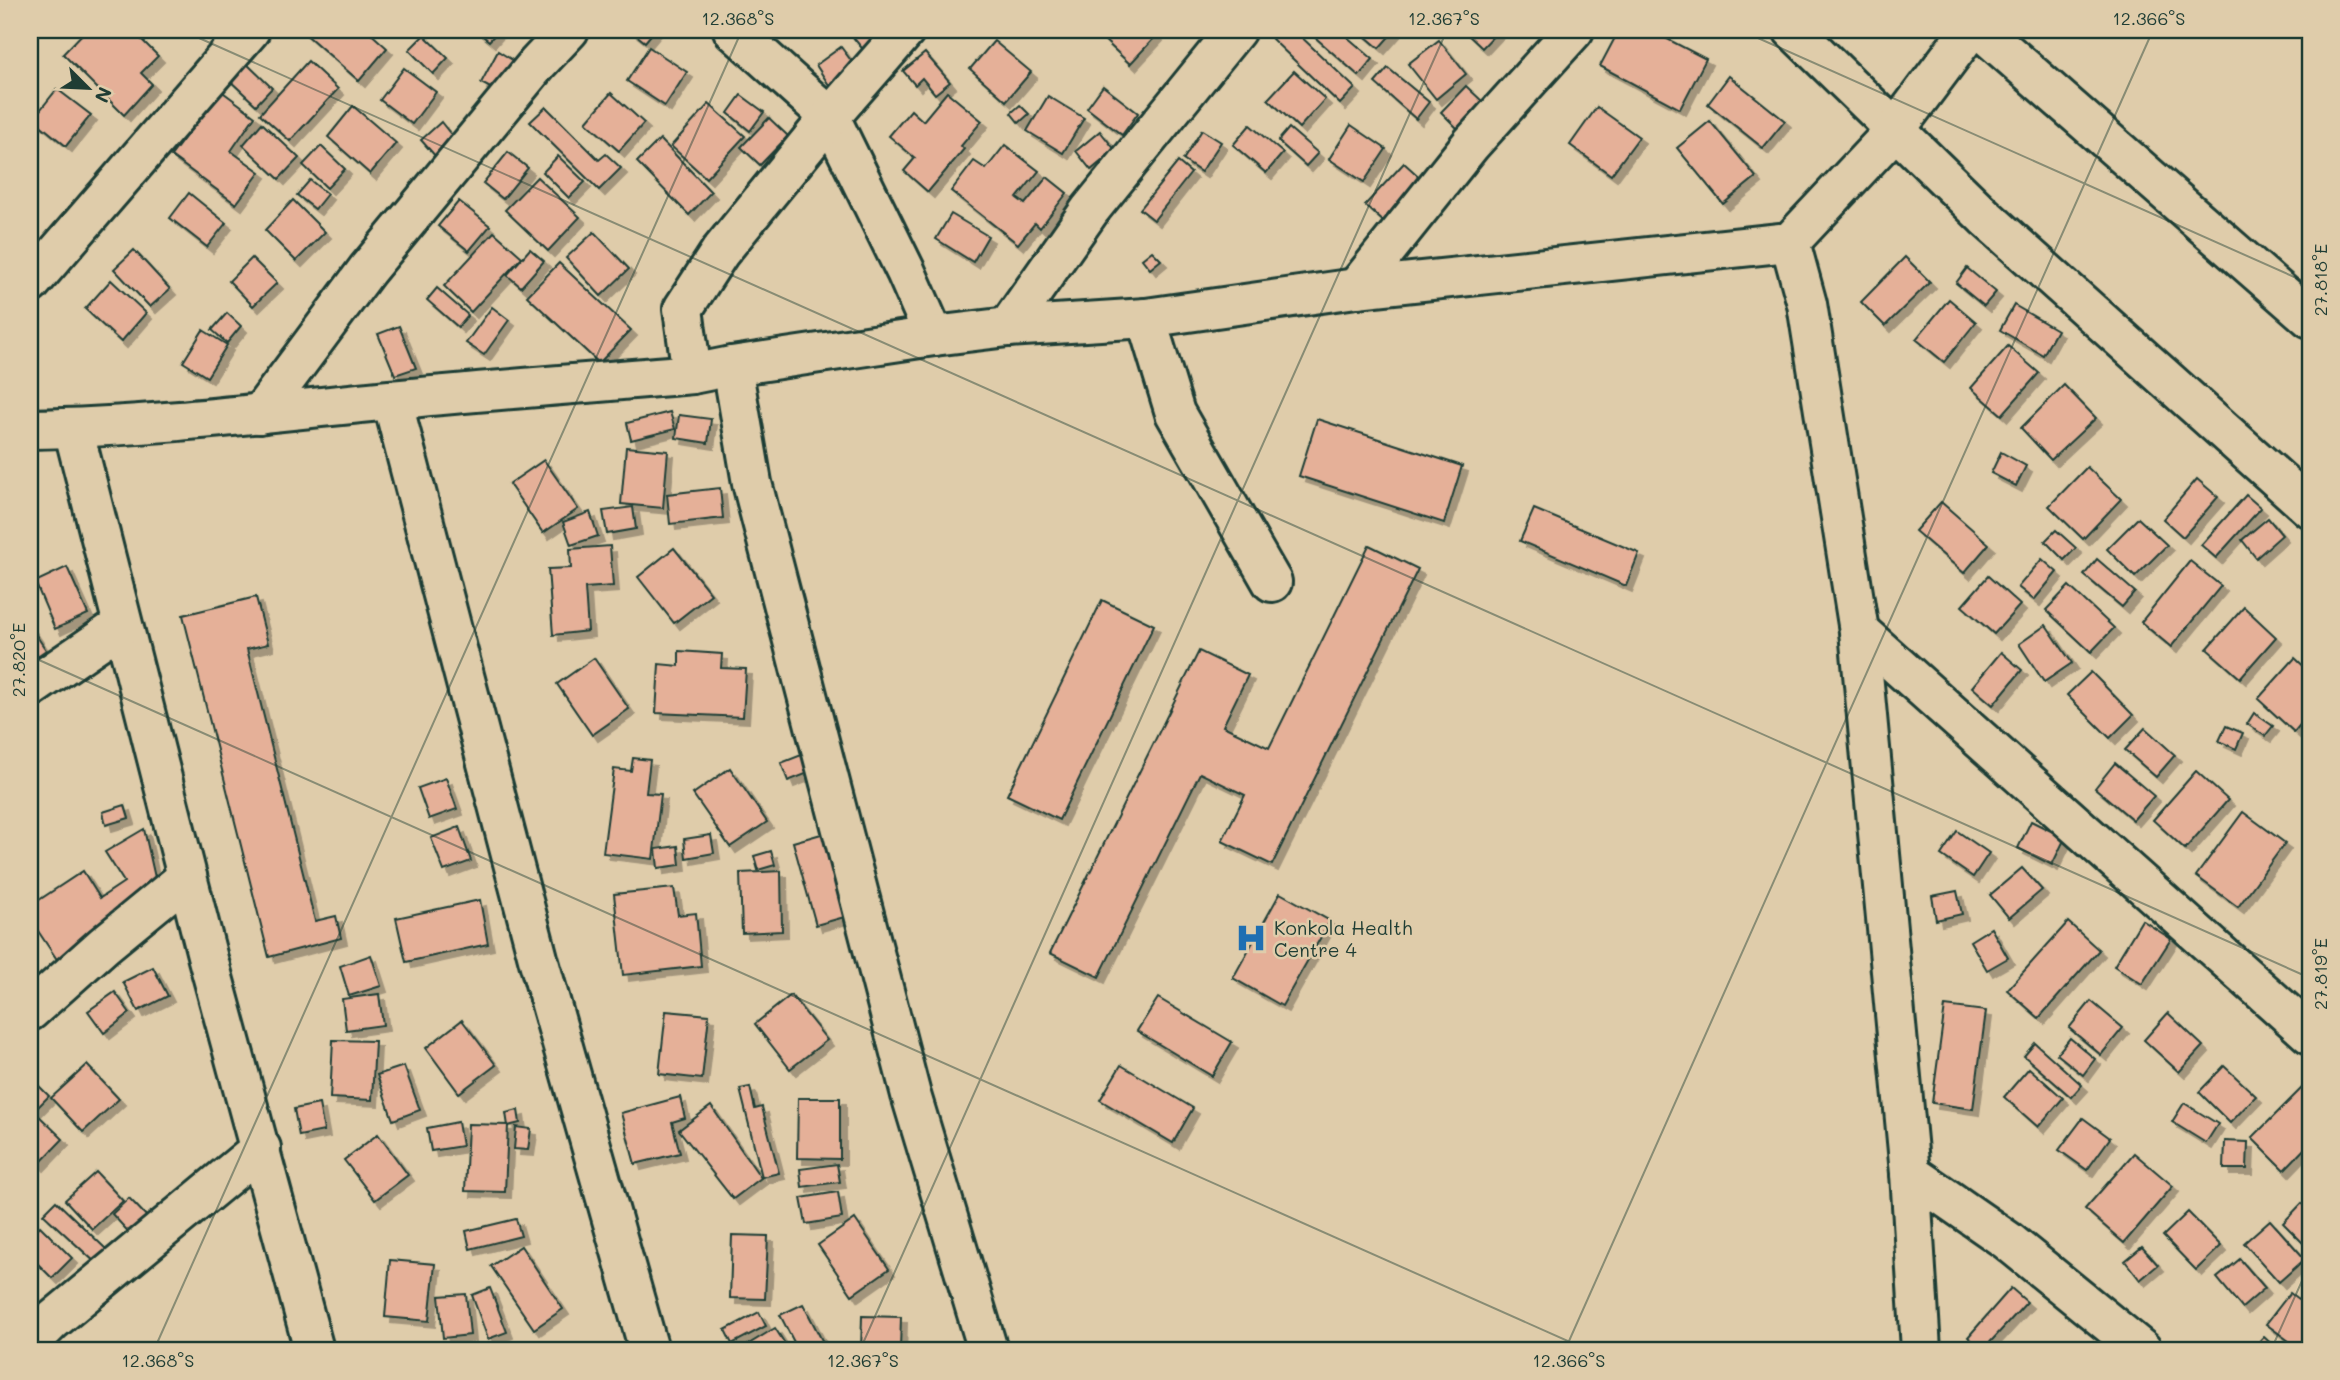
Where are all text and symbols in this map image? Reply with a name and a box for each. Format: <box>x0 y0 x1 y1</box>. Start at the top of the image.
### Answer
text: 12.368°S <box>702 6 774 30</box>
text: 12.367°S <box>1408 6 1480 30</box>
text: 12.366°S <box>2113 6 2185 30</box>
north arrow <box>52 52 122 122</box>
text: N <box>90 83 118 107</box>
text: 27.818°E <box>2308 244 2332 316</box>
text: 27.820°E <box>6 623 30 697</box>
place label: Konkola Health Centre 4 <box>1274 915 1412 962</box>
hospital icon: Konkola Health Centre 4 <box>1234 921 1268 955</box>
text: 27.819°E <box>2308 938 2332 1010</box>
text: 12.368°S <box>122 1348 194 1372</box>
text: 12.367°S <box>827 1348 899 1372</box>
text: 12.366°S <box>1533 1348 1605 1372</box>

